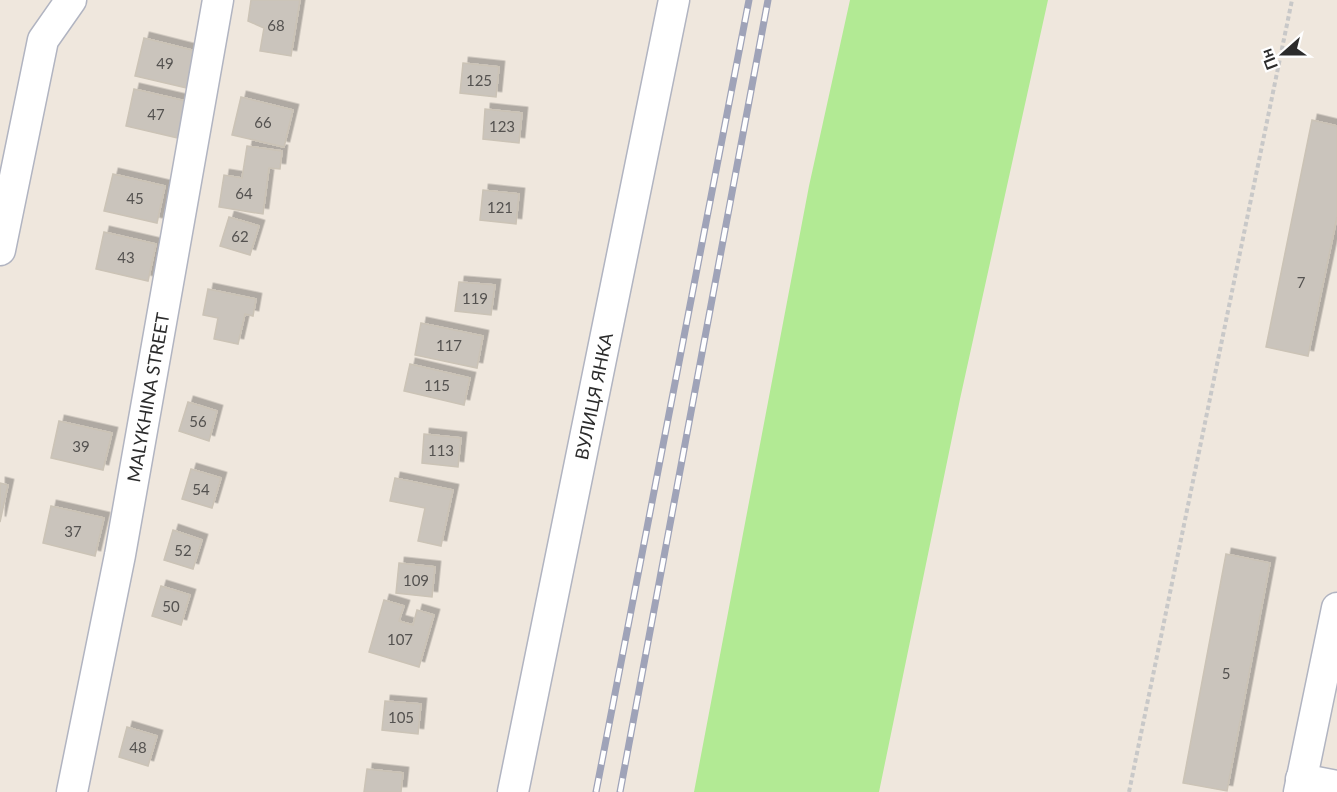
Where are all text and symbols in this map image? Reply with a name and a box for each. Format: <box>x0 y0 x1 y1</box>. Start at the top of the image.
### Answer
house number: 68 <box>267 16 285 34</box>
north arrow <box>1253 24 1313 84</box>
text: Пн <box>1256 46 1281 73</box>
house number: 49 <box>156 54 174 72</box>
house number: 125 <box>466 71 492 89</box>
house number: 47 <box>147 105 165 123</box>
house number: 66 <box>254 113 272 131</box>
house number: 123 <box>489 117 515 135</box>
house number: 64 <box>235 184 253 202</box>
house number: 45 <box>126 189 144 207</box>
house number: 121 <box>487 198 513 216</box>
house number: 62 <box>231 227 249 245</box>
house number: 43 <box>117 248 135 266</box>
house number: 7 <box>1297 273 1306 291</box>
house number: 119 <box>462 289 488 307</box>
street label: MALYKHINA STREET <box>122 311 174 484</box>
street label: ВУЛИЦЯ ЯНКА <box>570 330 617 462</box>
house number: 117 <box>436 336 462 354</box>
house number: 115 <box>424 376 450 394</box>
house number: 56 <box>189 412 207 430</box>
house number: 39 <box>72 437 90 455</box>
house number: 113 <box>428 441 454 459</box>
house number: 54 <box>192 480 210 498</box>
house number: 37 <box>64 522 82 540</box>
house number: 52 <box>174 541 192 559</box>
house number: 109 <box>403 571 429 589</box>
house number: 50 <box>162 597 180 615</box>
house number: 107 <box>387 630 413 648</box>
house number: 5 <box>1222 664 1230 682</box>
house number: 105 <box>388 708 414 726</box>
house number: 48 <box>129 738 147 756</box>

